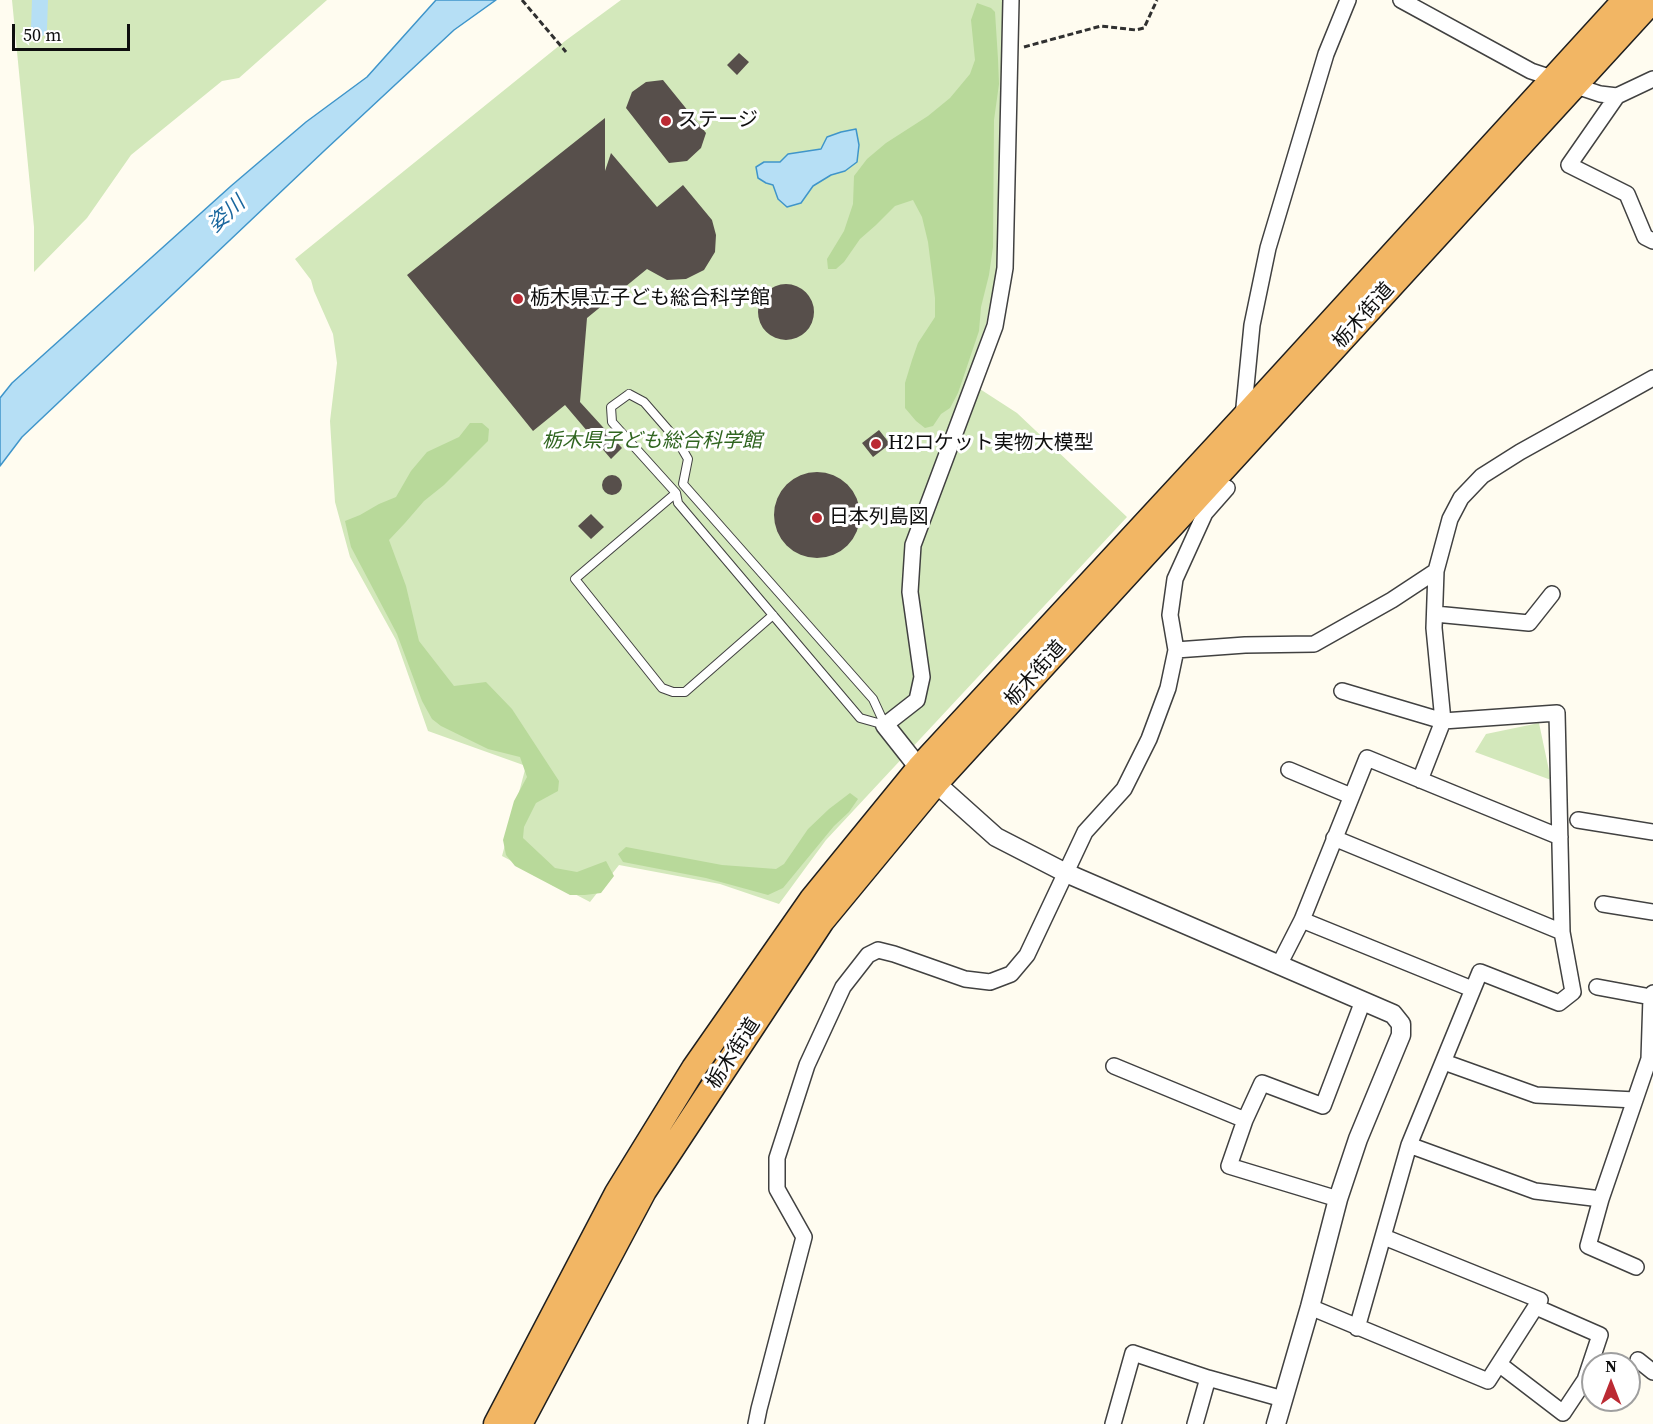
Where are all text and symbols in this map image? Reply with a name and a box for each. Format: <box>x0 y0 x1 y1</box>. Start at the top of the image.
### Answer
scale bar <box>15 12 134 50</box>
text: 50 m <box>23 22 61 47</box>
place label: ステージ <box>678 109 758 133</box>
marker: ステージ <box>659 114 673 128</box>
water label: 姿川 <box>203 192 251 238</box>
street label: 栃木街道 <box>1328 278 1400 354</box>
place label: 栃木県立子ども総合科学館 <box>530 287 770 311</box>
marker: 栃木県立子ども総合科学館 <box>511 292 525 306</box>
park label: 栃木県子ども総合科学館 <box>542 430 762 454</box>
place label: H2ロケット実物大模型 <box>888 432 1094 456</box>
marker: H2ロケット実物大模型 <box>869 437 883 451</box>
place label: 日本列島図 <box>829 506 929 530</box>
marker: 日本列島図 <box>810 511 824 525</box>
street label: 栃木街道 <box>1000 636 1072 712</box>
street label: 栃木街道 <box>702 1014 766 1094</box>
north arrow <box>1581 1352 1641 1412</box>
text: N <box>1605 1355 1617 1377</box>

